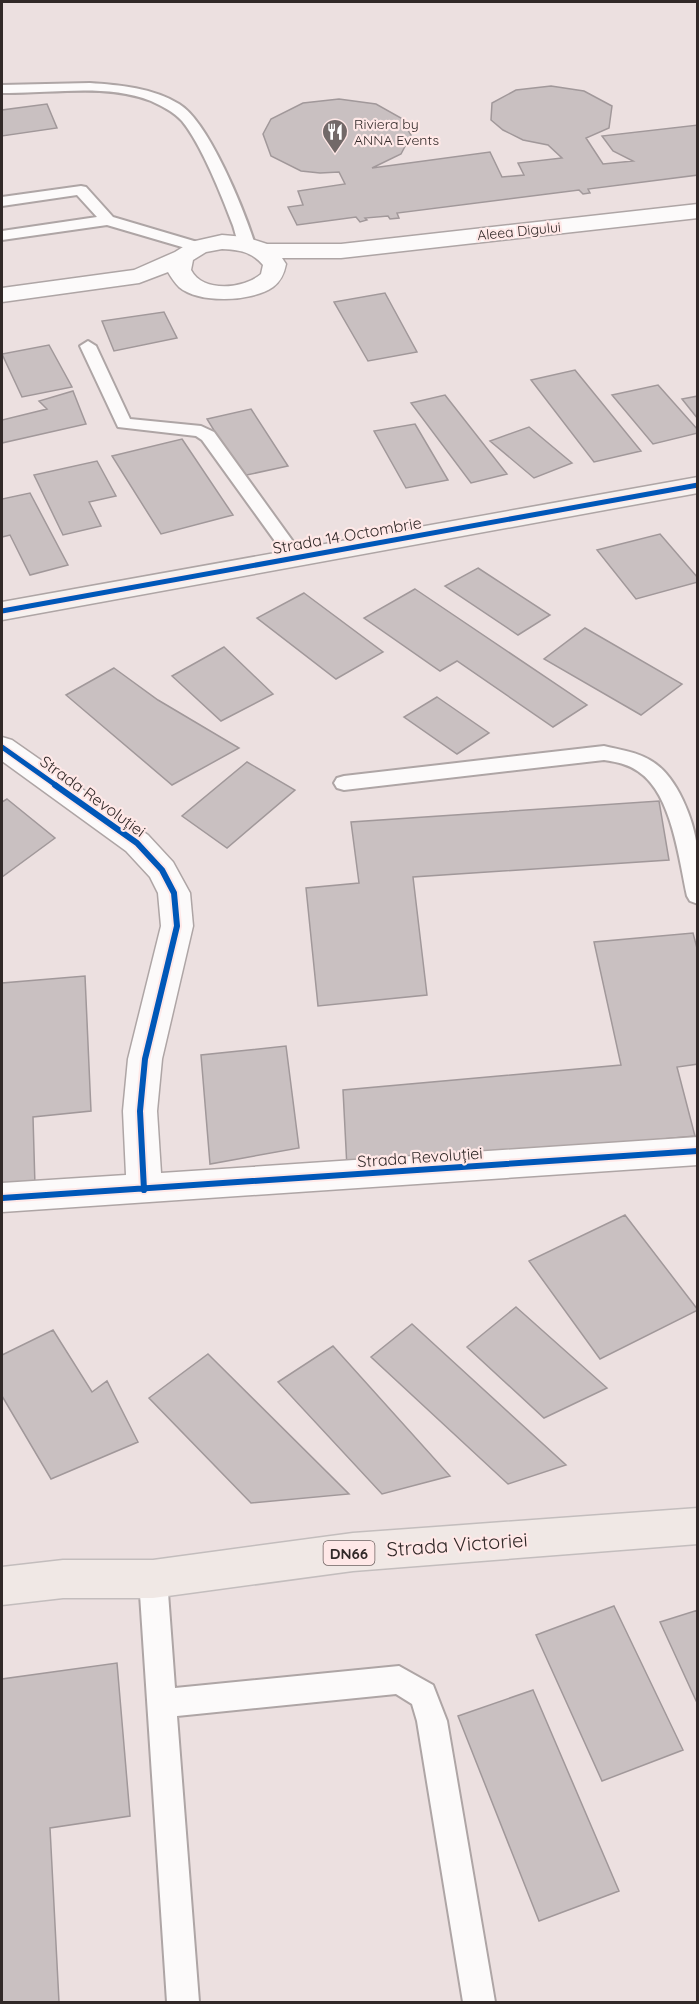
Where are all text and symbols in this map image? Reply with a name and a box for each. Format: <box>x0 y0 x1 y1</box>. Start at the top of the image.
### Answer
place label: Riviera by ANNA Events <box>354 115 439 149</box>
restaurant icon: Riviera by ANNA Events <box>320 117 350 155</box>
street label: Aleea Digului <box>476 218 562 244</box>
street label: Strada 14 Octombrie <box>271 512 423 558</box>
street label: Strada Revoluției <box>36 751 150 841</box>
street label: Strada Revoluției <box>357 1143 483 1171</box>
street label: Strada Victoriei <box>386 1527 528 1561</box>
road number: DN66 <box>324 1541 374 1565</box>

